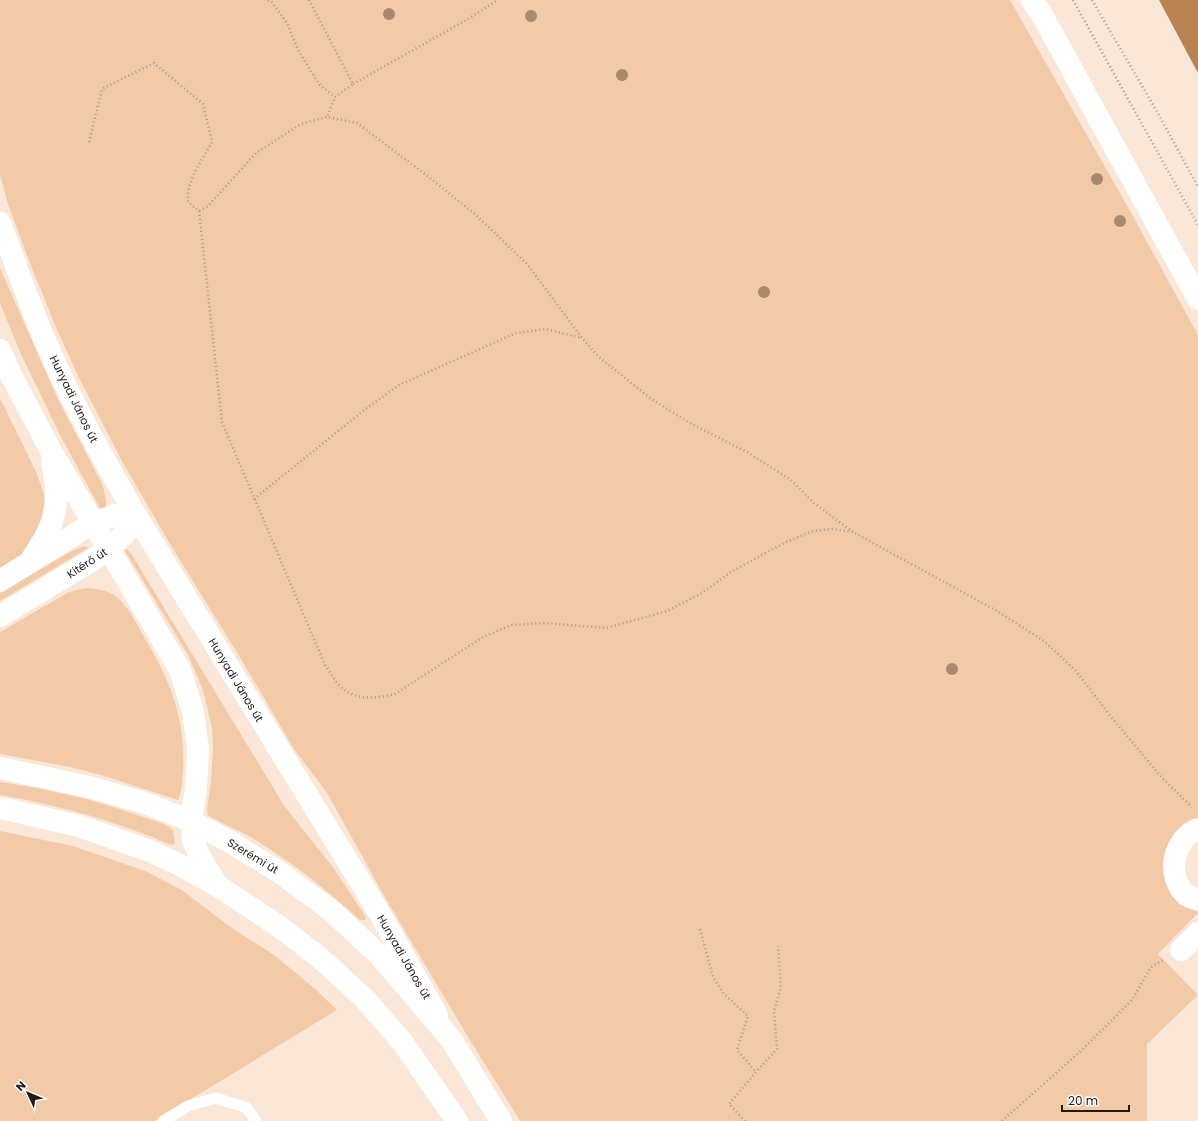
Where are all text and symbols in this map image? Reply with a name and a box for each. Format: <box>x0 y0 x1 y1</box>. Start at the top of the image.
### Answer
street label: Hunyadi János út <box>46 353 102 445</box>
street label: Kitérő út <box>64 544 110 582</box>
street label: Hunyadi János út <box>205 635 267 725</box>
street label: Szerémi út <box>224 834 282 878</box>
street label: Hunyadi János út <box>373 912 435 1002</box>
north arrow <box>8 1073 48 1113</box>
text: N <box>12 1078 29 1095</box>
scale bar <box>1062 1087 1129 1113</box>
text: 20 m <box>1068 1092 1098 1109</box>

